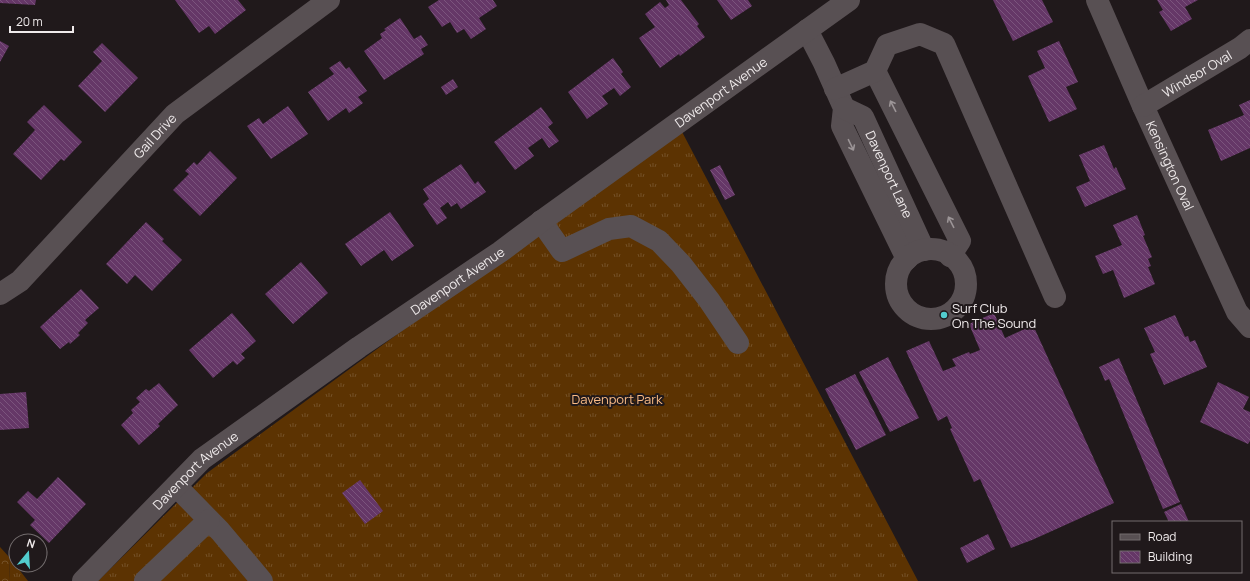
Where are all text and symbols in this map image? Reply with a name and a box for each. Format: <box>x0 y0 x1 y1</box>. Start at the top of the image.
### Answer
scale bar <box>10 8 73 34</box>
text: 20 m <box>16 13 43 30</box>
street label: Windsor Oval <box>1159 46 1235 101</box>
street label: Davenport Avenue <box>671 53 771 131</box>
one-way arrow <box>888 100 896 112</box>
street label: Gail Drive <box>129 109 181 162</box>
street label: Kensington Oval <box>1142 118 1198 213</box>
street label: Davenport Lane <box>861 128 917 221</box>
one-way arrow <box>848 138 855 150</box>
one-way arrow <box>947 216 954 228</box>
street label: Davenport Avenue <box>407 242 508 319</box>
place label: Surf Club On The Sound <box>952 299 1036 332</box>
marker: Surf Club On The Sound <box>939 310 949 320</box>
park label: Davenport Park <box>572 390 663 408</box>
street label: Davenport Avenue <box>149 427 242 513</box>
legend <box>1112 521 1242 573</box>
text: Road <box>1148 528 1176 545</box>
north arrow <box>8 533 48 573</box>
text: N <box>25 535 37 551</box>
text: Building <box>1148 548 1192 565</box>

